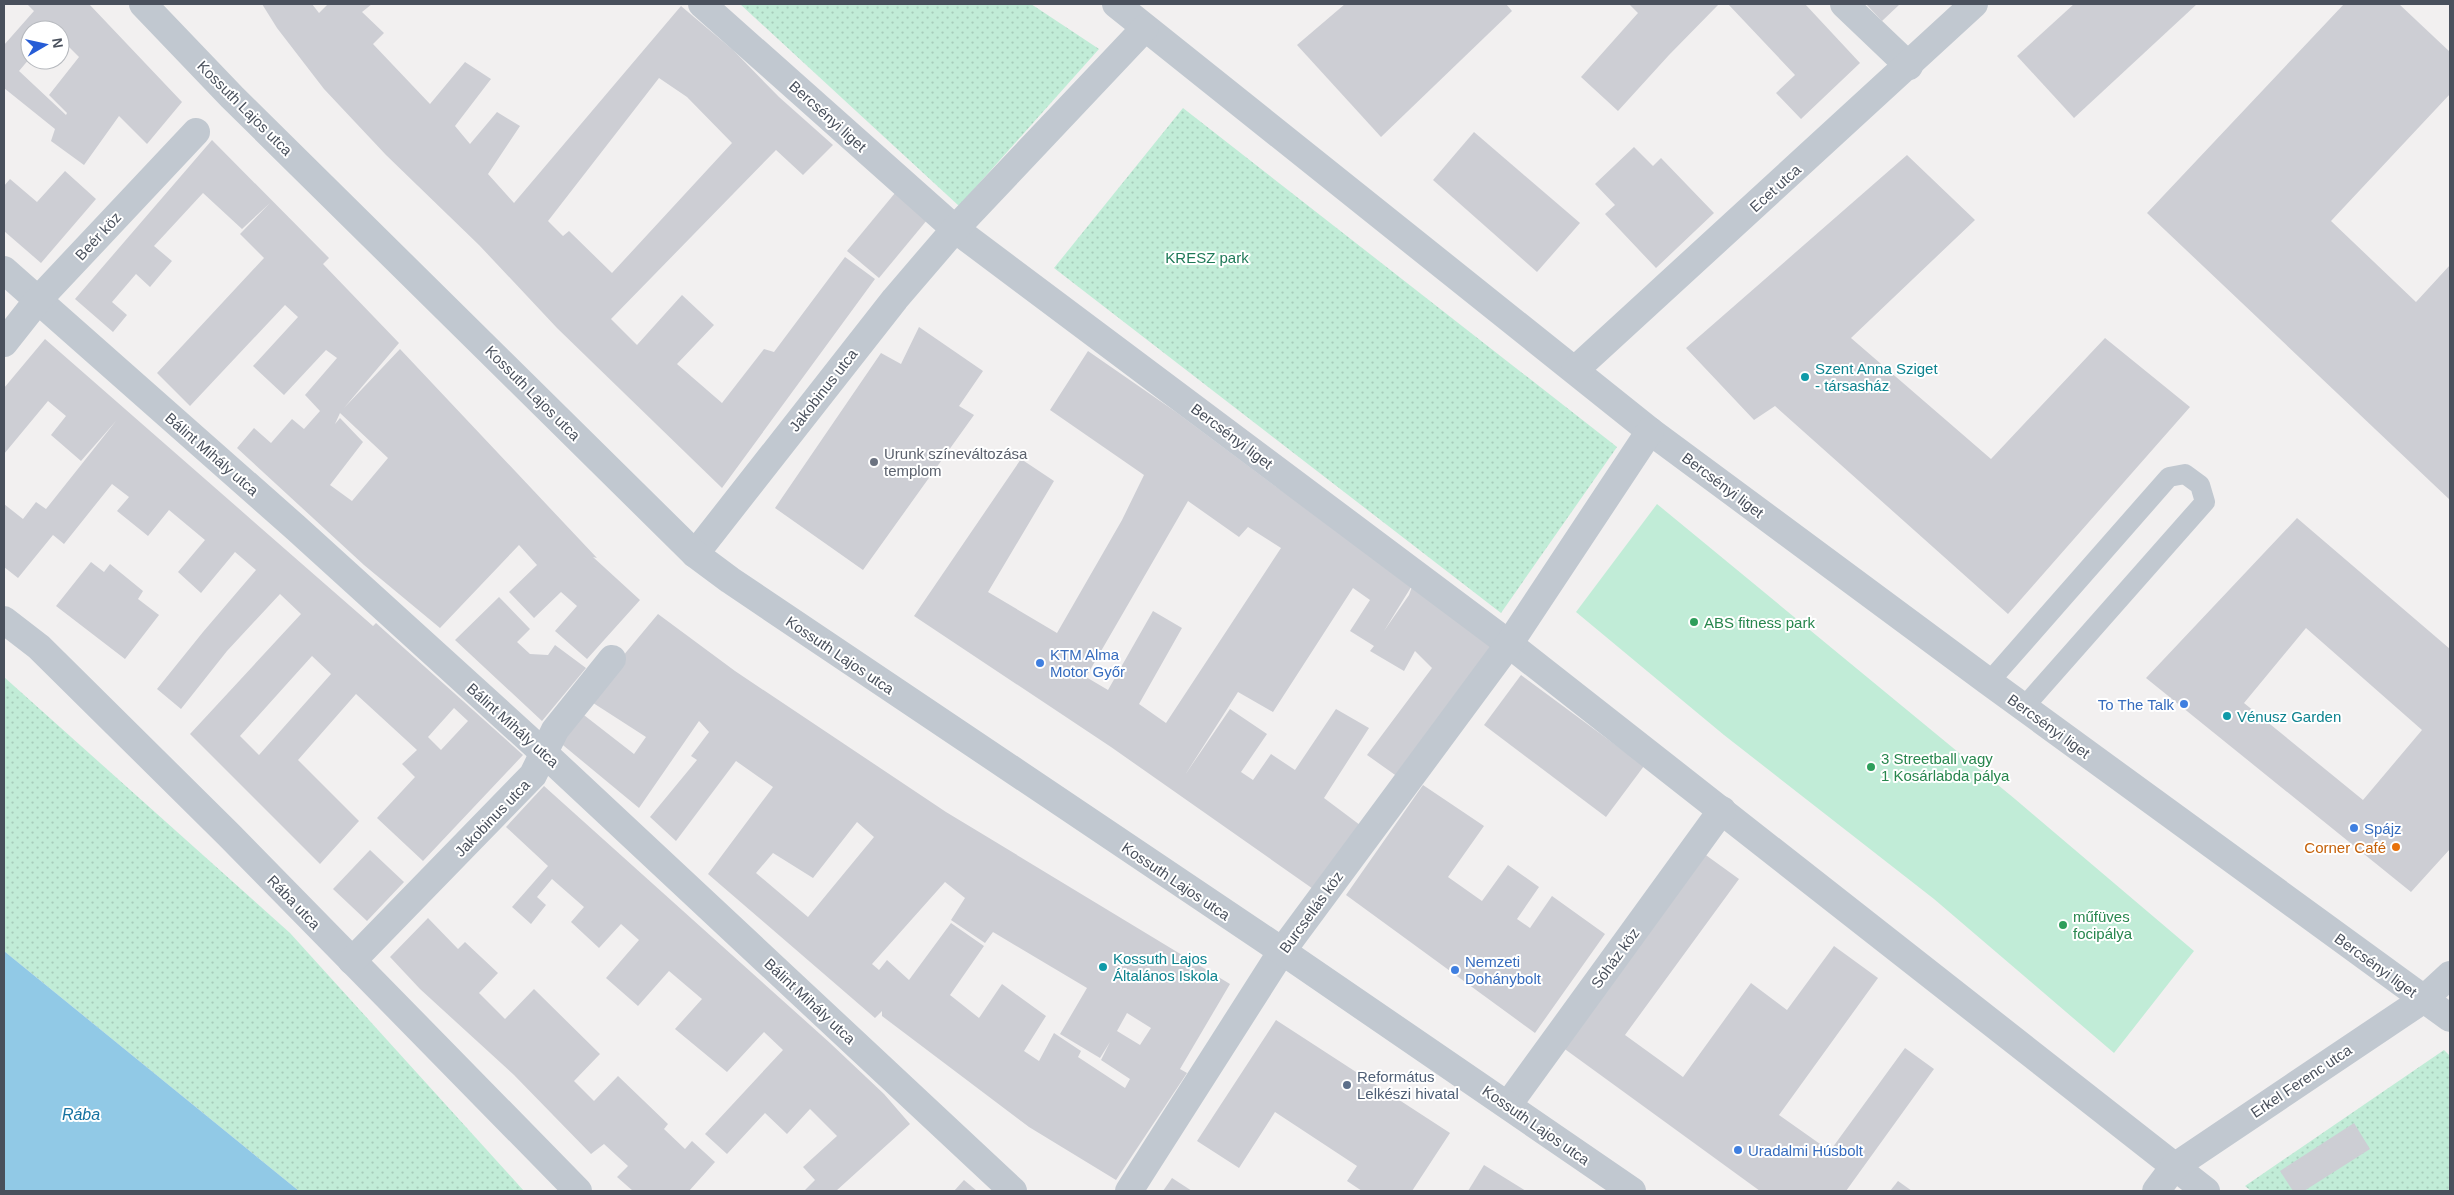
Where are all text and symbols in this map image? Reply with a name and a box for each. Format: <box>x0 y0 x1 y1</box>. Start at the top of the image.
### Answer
north arrow <box>20 20 70 70</box>
text: N <box>49 37 67 49</box>
street label: Kossuth Lajos utca <box>194 57 296 159</box>
street label: Bercsényi liget <box>786 77 871 156</box>
street label: Ecet utca <box>1746 160 1804 215</box>
street label: Beér köz <box>72 209 124 263</box>
park label: KRESZ park <box>1165 249 1249 266</box>
street label: Kossuth Lajos utca <box>482 342 584 444</box>
street label: Jakobinus utca <box>785 345 861 435</box>
place label: Szent Anna Sziget - társasház <box>1815 360 1938 394</box>
marker: Szent Anna Sziget - társasház <box>1799 371 1811 383</box>
street label: Bercsényi liget <box>1188 400 1277 473</box>
street label: Bálint Mihály utca <box>162 409 262 499</box>
place label: Urunk színeváltozása templom <box>884 445 1028 479</box>
street label: Bercsényi liget <box>1679 449 1768 522</box>
marker: Urunk színeváltozása templom <box>868 456 880 468</box>
street label: Kossuth Lajos utca <box>783 613 898 698</box>
place label: ABS fitness park <box>1704 614 1815 631</box>
marker: ABS fitness park <box>1688 616 1700 628</box>
place label: KTM Alma Motor Győr <box>1050 646 1125 680</box>
marker: KTM Alma Motor Győr <box>1034 657 1046 669</box>
street label: Bálint Mihály utca <box>464 679 563 771</box>
street label: Bercsényi liget <box>2005 690 2094 762</box>
place label: To The Talk <box>2098 696 2174 713</box>
marker: To The Talk <box>2178 698 2190 710</box>
place label: Vénusz Garden <box>2237 708 2341 725</box>
marker: Vénusz Garden <box>2221 710 2233 722</box>
place label: 3 Streetball vagy 1 Kosárlabda pálya <box>1881 750 2010 784</box>
marker: 3 Streetball vagy 1 Kosárlabda pálya <box>1865 761 1877 773</box>
street label: Jakobinus utca <box>451 776 533 860</box>
place label: Spájz <box>2364 820 2402 837</box>
marker: Spájz <box>2348 822 2360 834</box>
street label: Kossuth Lajos utca <box>1119 839 1234 924</box>
place label: Corner Café <box>2304 839 2386 856</box>
marker: Corner Café <box>2390 841 2402 853</box>
street label: Burcsellás köz <box>1276 868 1346 956</box>
street label: Rába utca <box>264 871 324 933</box>
place label: műfüves focipálya <box>2073 908 2133 942</box>
marker: műfüves focipálya <box>2057 919 2069 931</box>
street label: Sóház köz <box>1588 925 1642 991</box>
street label: Bercsényi liget <box>2332 929 2421 1001</box>
place label: Kossuth Lajos Általános Iskola <box>1113 950 1219 984</box>
place label: Nemzeti Dohánybolt <box>1465 953 1542 987</box>
street label: Bálint Mihály utca <box>761 955 859 1048</box>
marker: Kossuth Lajos Általános Iskola <box>1097 961 1109 973</box>
marker: Nemzeti Dohánybolt <box>1449 964 1461 976</box>
street label: Erkel Ferenc utca <box>2248 1041 2355 1121</box>
place label: Református Lelkészi hivatal <box>1357 1068 1459 1102</box>
marker: Református Lelkészi hivatal <box>1341 1079 1353 1091</box>
street label: Kossuth Lajos utca <box>1479 1082 1593 1169</box>
water label: Rába <box>62 1106 100 1123</box>
place label: Uradalmi Húsbolt <box>1748 1142 1864 1159</box>
marker: Uradalmi Húsbolt <box>1732 1144 1744 1156</box>

